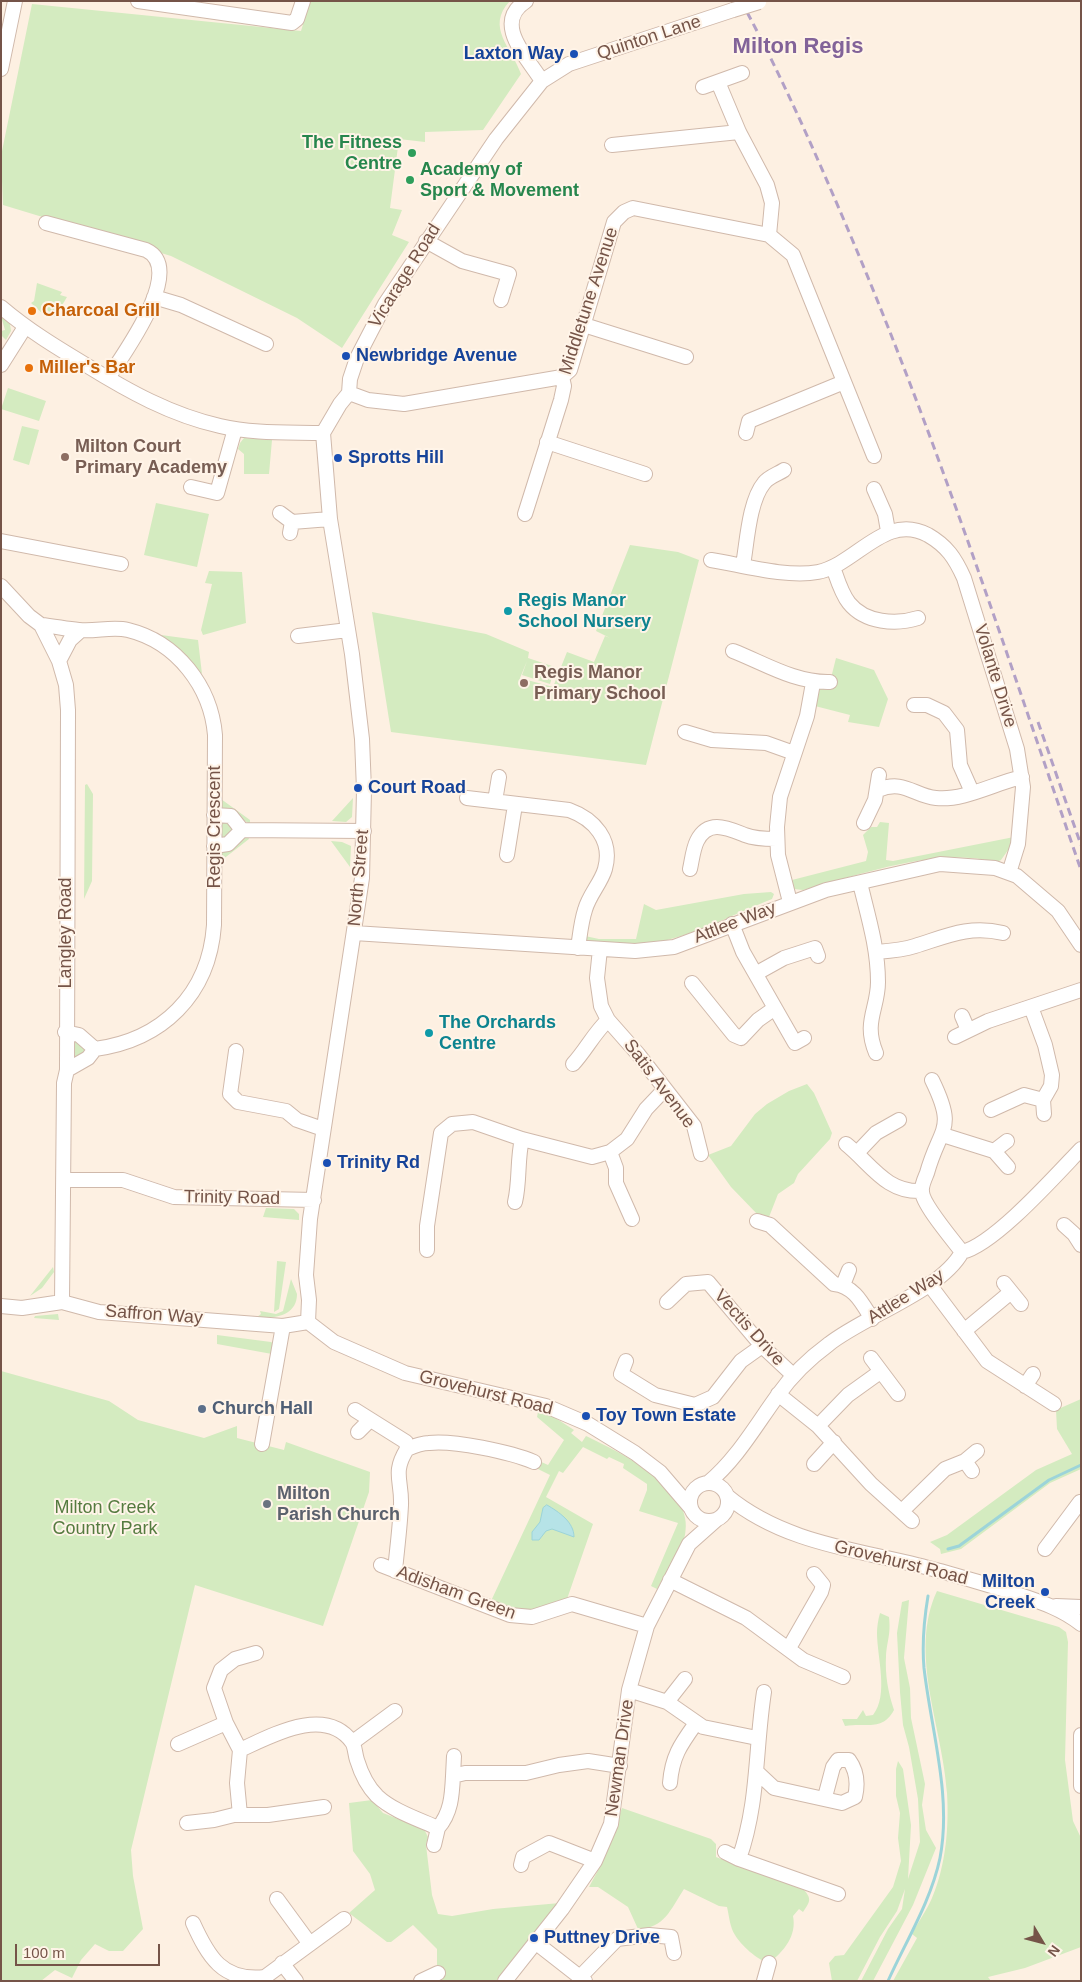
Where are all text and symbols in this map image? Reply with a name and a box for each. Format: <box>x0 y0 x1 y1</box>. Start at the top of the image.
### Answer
street label: Quinton Lane <box>594 11 704 65</box>
district label: Milton Regis <box>733 34 863 60</box>
place label: Laxton Way <box>464 43 564 65</box>
marker: Laxton Way <box>568 48 580 60</box>
place label: The Fitness Centre <box>302 132 402 174</box>
marker: The Fitness Centre <box>406 147 418 159</box>
place label: Academy of Sport & Movement <box>420 159 579 202</box>
marker: Academy of Sport & Movement <box>404 174 416 186</box>
street label: Vicarage Road <box>364 220 446 332</box>
street label: Middletune Avenue <box>555 225 623 377</box>
place label: Charcoal Grill <box>42 300 160 322</box>
marker: Charcoal Grill <box>26 305 38 317</box>
place label: Newbridge Avenue <box>356 345 517 367</box>
marker: Newbridge Avenue <box>340 350 352 362</box>
place label: Miller's Bar <box>39 357 135 379</box>
marker: Miller's Bar <box>23 362 35 374</box>
place label: Milton Court Primary Academy <box>75 436 227 478</box>
place label: Sprotts Hill <box>348 447 444 469</box>
marker: Milton Court Primary Academy <box>59 451 71 463</box>
marker: Sprotts Hill <box>332 452 344 464</box>
place label: Regis Manor School Nursery <box>518 590 651 632</box>
marker: Regis Manor School Nursery <box>502 605 514 617</box>
street label: Volante Drive <box>969 622 1021 730</box>
place label: Regis Manor Primary School <box>534 662 666 704</box>
marker: Regis Manor Primary School <box>518 677 530 689</box>
street label: Regis Crescent <box>204 765 226 889</box>
place label: Court Road <box>368 777 466 799</box>
marker: Court Road <box>352 782 364 794</box>
street label: North Street <box>344 829 374 927</box>
street label: Langley Road <box>55 877 77 989</box>
street label: Attlee Way <box>691 897 779 949</box>
place label: The Orchards Centre <box>439 1012 556 1054</box>
marker: The Orchards Centre <box>423 1027 435 1039</box>
street label: Satis Avenue <box>619 1035 699 1133</box>
place label: Trinity Rd <box>337 1152 420 1174</box>
marker: Trinity Rd <box>321 1157 333 1169</box>
street label: Trinity Road <box>184 1186 280 1210</box>
street label: Attlee Way <box>864 1265 948 1329</box>
street label: Vectis Drive <box>709 1285 789 1371</box>
street label: Saffron Way <box>104 1301 204 1329</box>
street label: Grovehurst Road <box>417 1366 555 1420</box>
place label: Church Hall <box>212 1398 313 1420</box>
marker: Church Hall <box>196 1403 208 1415</box>
place label: Toy Town Estate <box>596 1405 736 1427</box>
marker: Toy Town Estate <box>580 1410 592 1422</box>
place label: Milton Parish Church <box>277 1483 400 1526</box>
park label: Milton Creek Country Park <box>52 1497 158 1540</box>
marker: Milton Parish Church <box>261 1498 273 1510</box>
street label: Grovehurst Road <box>832 1536 970 1590</box>
street label: Adisham Green <box>394 1561 518 1625</box>
place label: Milton Creek <box>982 1571 1035 1614</box>
marker: Milton Creek <box>1039 1586 1051 1598</box>
street label: Newman Drive <box>601 1698 639 1818</box>
north arrow <box>1017 1917 1067 1967</box>
place label: Puttney Drive <box>544 1927 660 1949</box>
marker: Puttney Drive <box>528 1932 540 1944</box>
scale bar <box>18 1934 162 1966</box>
text: N <box>1045 1942 1063 1960</box>
text: 100 m <box>23 1944 65 1961</box>

